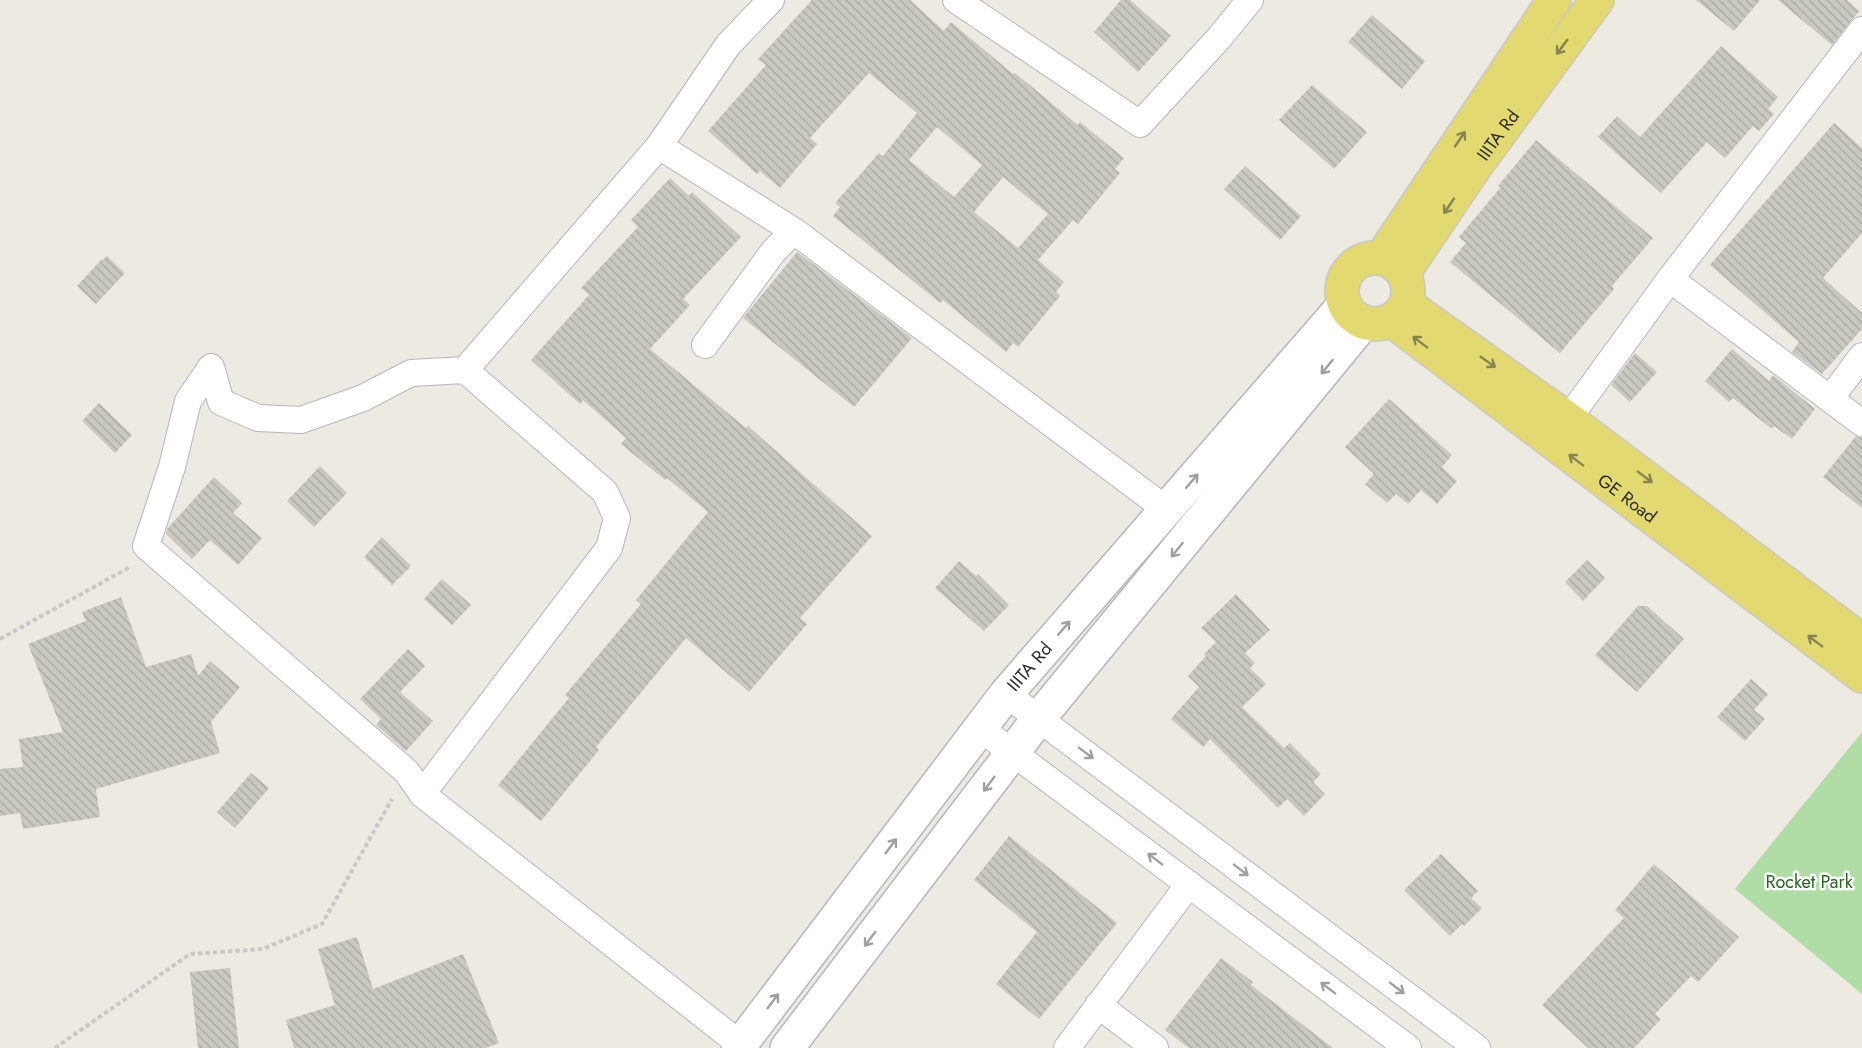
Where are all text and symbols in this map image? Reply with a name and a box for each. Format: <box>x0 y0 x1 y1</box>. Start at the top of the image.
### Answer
one-way arrow <box>1556 39 1568 55</box>
street label: IIITA Rd <box>1471 104 1526 166</box>
one-way arrow <box>1454 131 1466 148</box>
one-way arrow <box>1443 197 1455 214</box>
one-way arrow <box>1413 336 1429 349</box>
one-way arrow <box>1480 356 1496 368</box>
one-way arrow <box>1320 359 1334 374</box>
one-way arrow <box>1568 454 1584 467</box>
street label: GE Road <box>1592 468 1662 529</box>
one-way arrow <box>1637 471 1653 484</box>
one-way arrow <box>1186 473 1199 489</box>
one-way arrow <box>1170 542 1183 558</box>
one-way arrow <box>1058 620 1071 636</box>
one-way arrow <box>1808 635 1824 647</box>
street label: IIITA Rd <box>1001 637 1058 697</box>
one-way arrow <box>1077 747 1093 759</box>
one-way arrow <box>982 776 995 792</box>
one-way arrow <box>885 839 898 855</box>
one-way arrow <box>1147 852 1163 865</box>
one-way arrow <box>1233 864 1249 877</box>
park label: Rocket Park <box>1765 869 1853 895</box>
one-way arrow <box>864 931 877 947</box>
one-way arrow <box>1320 982 1336 994</box>
one-way arrow <box>1389 982 1405 994</box>
one-way arrow <box>767 994 779 1010</box>

